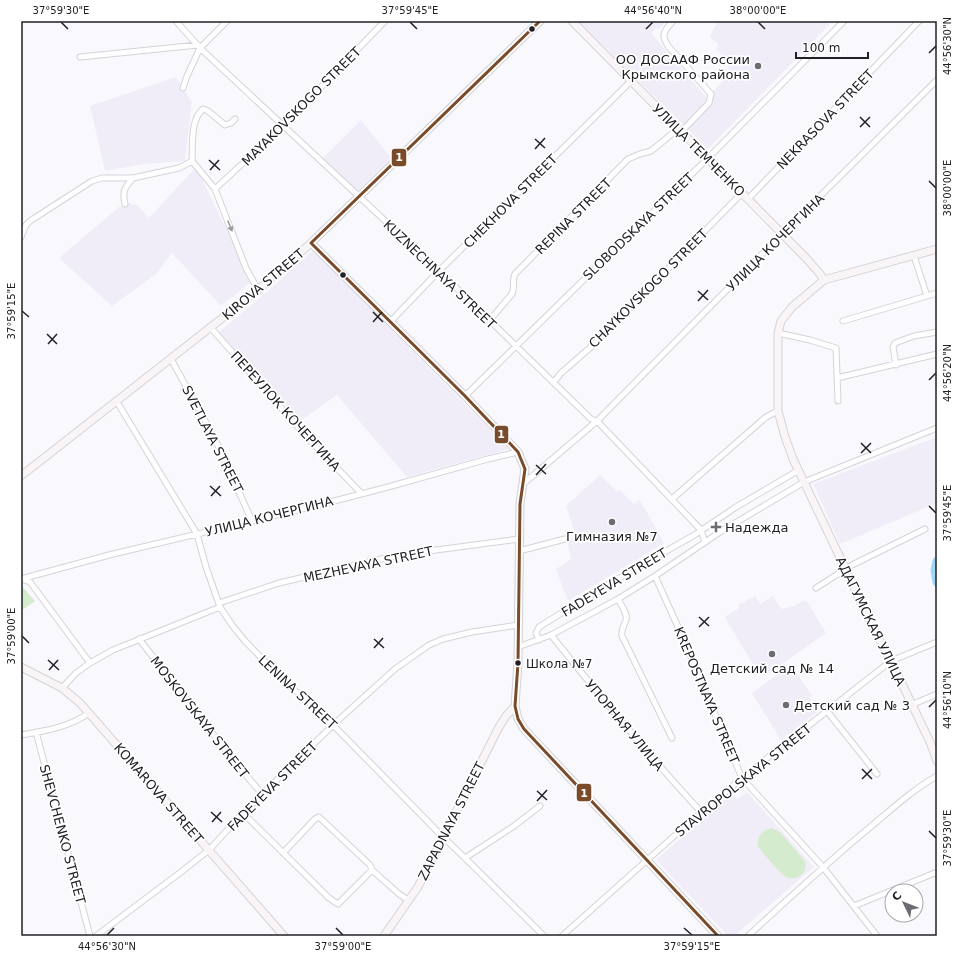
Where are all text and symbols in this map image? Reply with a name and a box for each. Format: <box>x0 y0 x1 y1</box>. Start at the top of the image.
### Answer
text: 37°59'30"E <box>33 5 89 16</box>
text: 37°59'45"E <box>382 5 438 16</box>
text: 44°56'40"N <box>624 5 682 16</box>
text: 38°00'00"E <box>730 5 786 16</box>
text: 44°56'30"N <box>942 17 953 75</box>
unlabelled marker <box>527 24 537 34</box>
scale bar <box>796 34 868 60</box>
text: 100 m <box>802 41 840 55</box>
street label: MAYAKOVSKOGO STREET <box>239 44 364 169</box>
place label: ОО ДОСААФ России Крымского района <box>616 52 750 82</box>
marker: ОО ДОСААФ России Крымского района <box>753 61 763 71</box>
street label: NEKRASOVA STREET <box>774 66 877 172</box>
street label: УЛИЦА ТЕМЧЕНКО <box>649 101 748 200</box>
line badge: 1 <box>391 148 407 167</box>
text: 1 <box>395 151 403 164</box>
street label: CHEKHOVA STREET <box>460 151 560 251</box>
text: 38°00'00"E <box>942 160 953 216</box>
street label: SLOBODSKAYA STREET <box>580 169 697 283</box>
street label: REPINA STREET <box>532 175 615 257</box>
street label: УЛИЦА КОЧЕРГИНА <box>724 191 827 294</box>
street label: KUZNECHNAYA STREET <box>380 217 499 332</box>
one-way arrow <box>227 220 233 232</box>
street label: CHAYKOVSKOGO STREET <box>586 226 711 351</box>
street label: KIROVA STREET <box>219 246 307 323</box>
unlabelled marker <box>338 270 348 280</box>
text: 37°59'15"E <box>6 283 17 339</box>
text: 44°56'20"N <box>942 344 953 402</box>
street label: ПЕРЕУЛОК КОЧЕРГИНА <box>228 348 343 474</box>
street label: SVETLAYA STREET <box>179 383 246 495</box>
line badge: 1 <box>494 425 509 444</box>
text: 1 <box>497 428 505 441</box>
text: 37°59'45"E <box>942 485 953 541</box>
street label: УЛИЦА КОЧЕРГИНА <box>204 493 335 540</box>
marker: Гимназия №7 <box>607 517 617 527</box>
place label: Надежда <box>725 520 788 535</box>
marker: Надежда <box>710 521 722 533</box>
place label: Гимназия №7 <box>566 529 658 544</box>
street label: MEZHEVAYA STREET <box>302 543 434 586</box>
street label: FADEYEVA STREET <box>559 545 670 620</box>
street label: АДАГУМСКАЯ УЛИЦА <box>833 554 908 688</box>
text: 37°59'00"E <box>6 608 17 664</box>
street label: KREPOSTNAYA STREET <box>671 625 742 766</box>
marker: Детский сад № 14 <box>767 649 777 659</box>
street label: LENINA STREET <box>255 652 340 732</box>
street label: MOSKOVSKAYA STREET <box>147 653 252 781</box>
place label: Школа №7 <box>526 657 592 671</box>
marker: Школа №7 <box>513 658 523 668</box>
place label: Детский сад № 14 <box>710 661 834 676</box>
text: 44°56'10"N <box>942 671 953 729</box>
street label: УПОРНАЯ УЛИЦА <box>582 677 667 774</box>
place label: Детский сад № 3 <box>794 698 910 713</box>
marker: Детский сад № 3 <box>781 700 791 710</box>
street label: STAVROPOLSKAYA STREET <box>672 721 814 840</box>
street label: FADEYEVA STREET <box>225 739 320 834</box>
street label: KOMAROVA STREET <box>111 740 206 847</box>
street label: ZAPADNAYA STREET <box>415 759 488 883</box>
street label: SHEVCHENKO STREET <box>37 763 88 906</box>
line badge: 1 <box>576 783 592 802</box>
text: 1 <box>580 787 588 800</box>
text: 37°59'30"E <box>942 810 953 866</box>
north arrow <box>884 883 924 923</box>
text: С <box>890 889 905 904</box>
text: 44°56'30"N <box>78 941 136 952</box>
text: 37°59'00"E <box>315 941 371 952</box>
text: 37°59'15"E <box>664 941 720 952</box>

